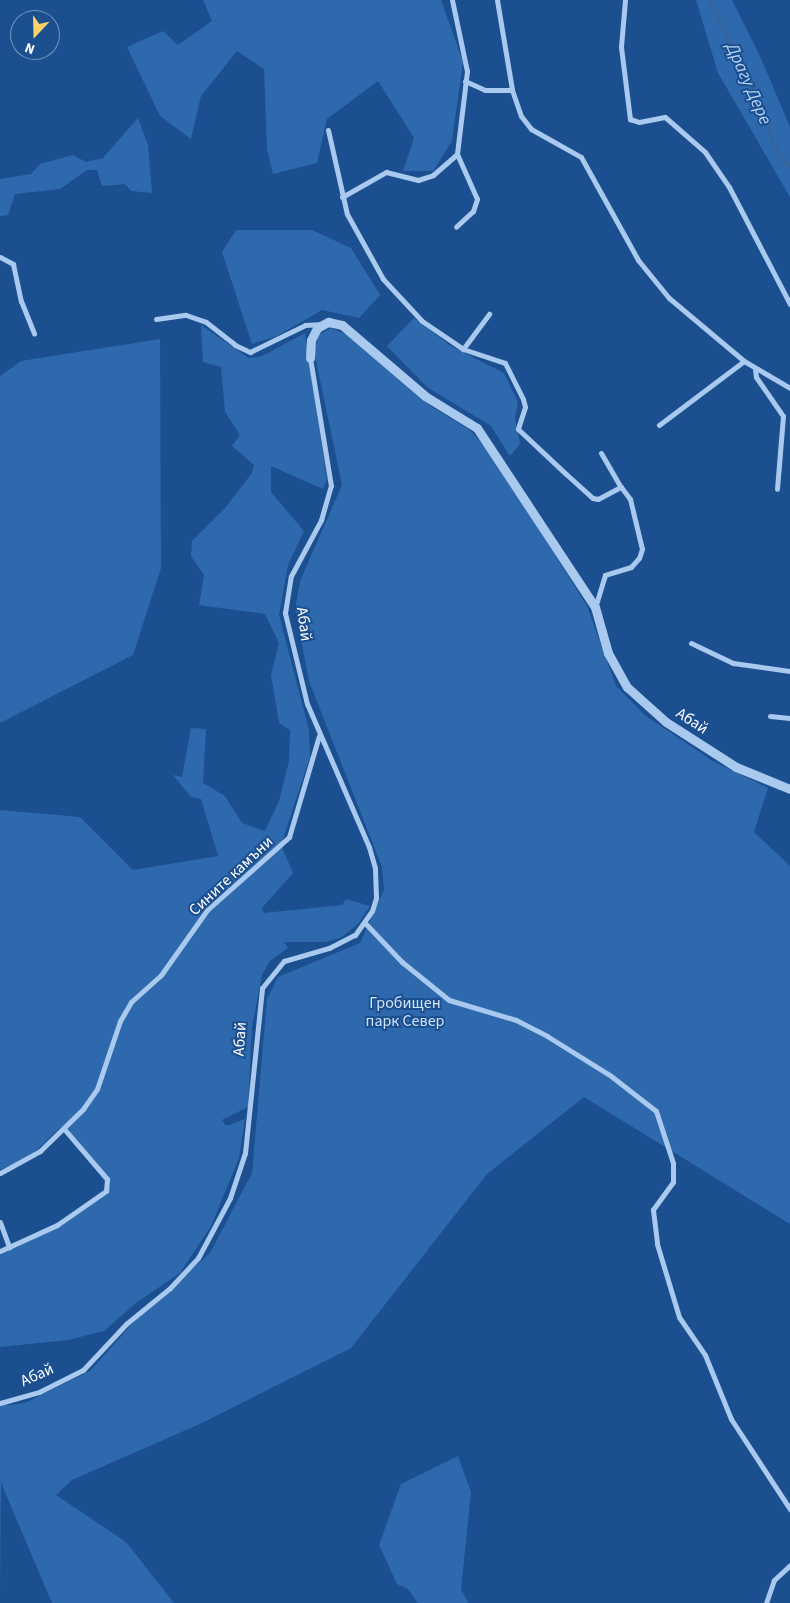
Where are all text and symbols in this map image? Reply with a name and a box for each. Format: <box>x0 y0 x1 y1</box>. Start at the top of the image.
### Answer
north arrow <box>10 10 60 60</box>
text: N <box>22 37 38 59</box>
water label: Драгу Дере <box>720 40 776 128</box>
street label: Абай <box>292 606 316 642</box>
street label: Абай <box>672 704 712 738</box>
street label: Сините камъни <box>185 832 277 920</box>
park label: Гробищен парк Север <box>366 993 444 1031</box>
street label: Абай <box>229 1021 251 1057</box>
street label: Абай <box>17 1359 57 1391</box>

